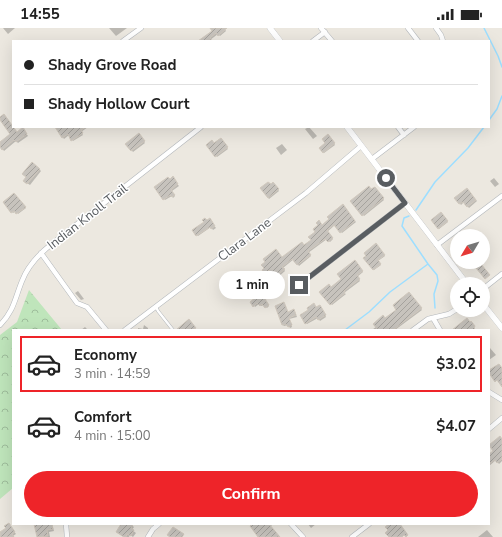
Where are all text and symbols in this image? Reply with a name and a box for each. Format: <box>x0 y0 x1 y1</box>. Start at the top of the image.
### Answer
text: 14:55 <box>20 4 60 24</box>
text: Shady Grove Road <box>48 55 177 75</box>
text: Shady Hollow Court <box>48 94 190 114</box>
route start <box>377 169 395 187</box>
street label: Indian Knoll Trail <box>44 179 132 254</box>
street label: Clara Lane <box>214 214 275 266</box>
north arrow <box>450 229 490 269</box>
map controls <box>450 229 490 317</box>
callout: 1 min <box>219 271 285 299</box>
text: 1 min <box>235 276 269 294</box>
route end <box>290 276 308 294</box>
button: locate <box>450 277 490 317</box>
text: Economy <box>74 345 137 365</box>
icon: car <box>26 346 62 382</box>
text: $3.02 <box>436 354 476 374</box>
text: 3 min · 14:59 <box>74 365 150 383</box>
text: Comfort <box>74 407 131 427</box>
icon: car <box>26 408 62 444</box>
text: $4.07 <box>436 416 476 436</box>
text: 4 min · 15:00 <box>74 427 150 445</box>
button: Confirm <box>24 471 478 517</box>

